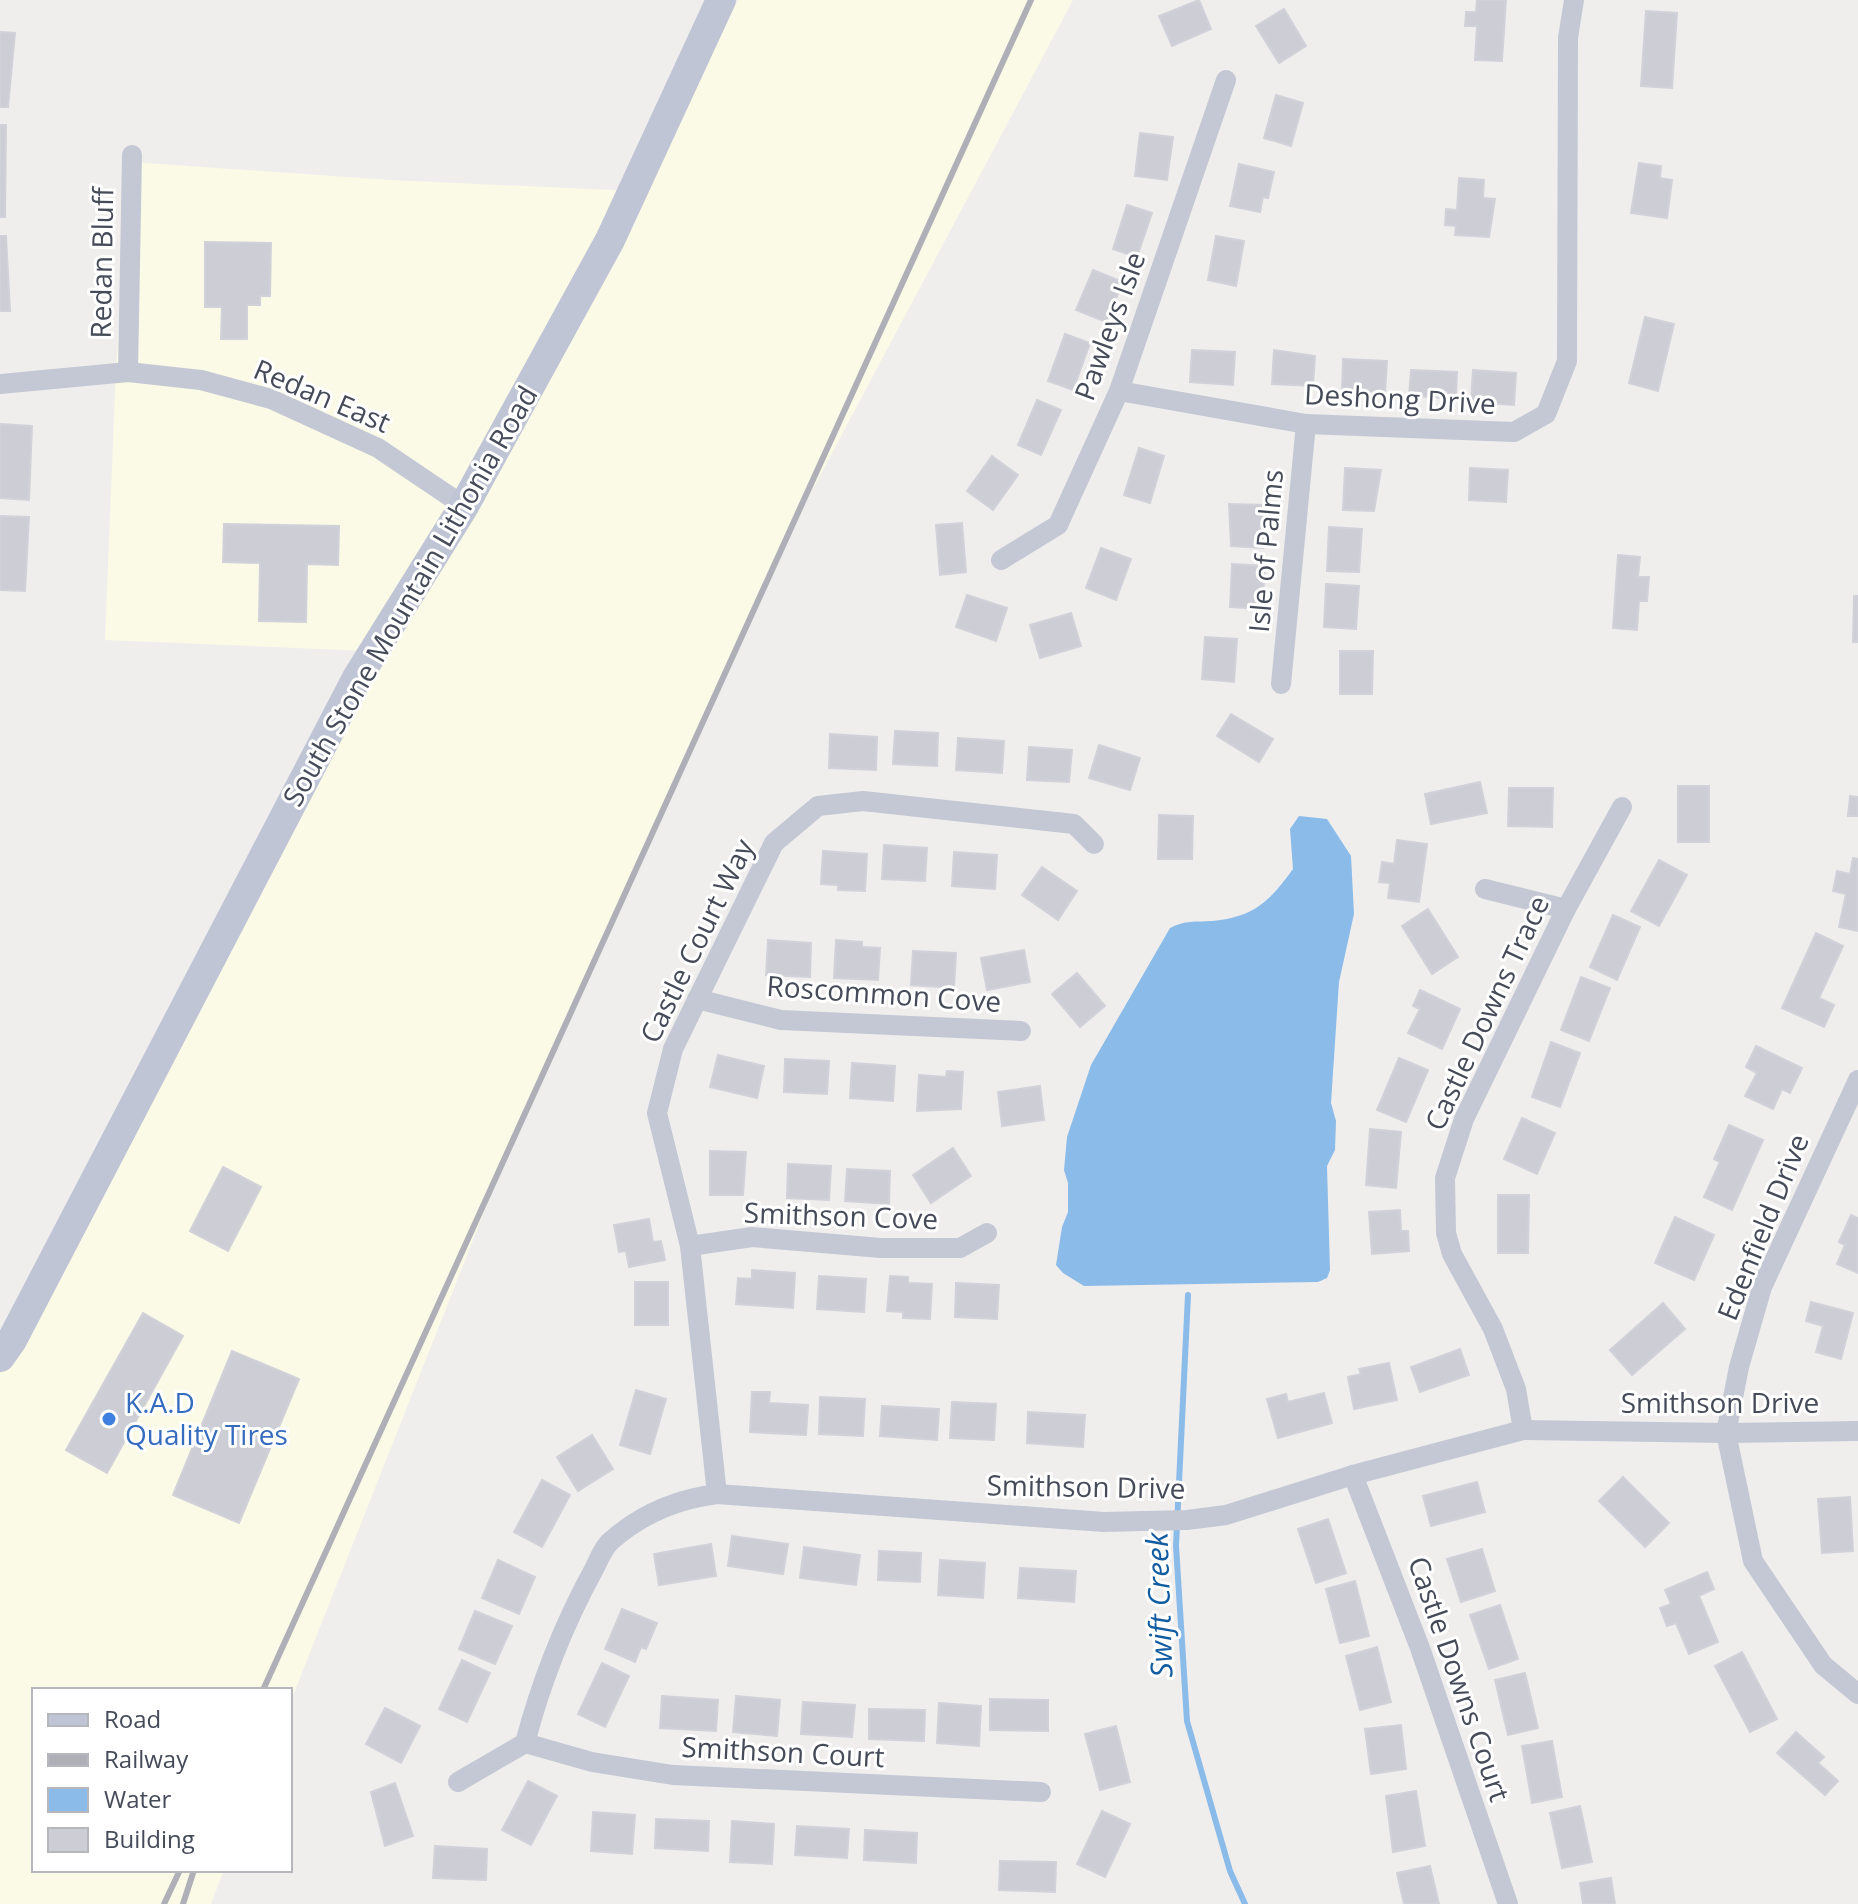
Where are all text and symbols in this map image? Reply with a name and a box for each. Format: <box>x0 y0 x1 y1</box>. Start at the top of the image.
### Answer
street label: Redan Bluff <box>81 185 121 339</box>
street label: Pawleys Isle <box>1065 246 1154 405</box>
street label: Redan East <box>248 349 396 441</box>
street label: Deshong Drive <box>1303 374 1497 422</box>
street label: South Stone Mountain Lithonia Road <box>273 379 545 812</box>
street label: Isle of Palms <box>1239 468 1291 634</box>
street label: Castle Court Way <box>630 831 762 1049</box>
street label: Castle Downs Trace <box>1415 889 1557 1136</box>
street label: Roscommon Cove <box>766 966 1003 1020</box>
street label: Edenfield Drive <box>1707 1128 1817 1325</box>
street label: Smithson Cove <box>743 1193 939 1237</box>
place label: K.A.D Quality Tires <box>125 1383 288 1453</box>
street label: Smithson Drive <box>1621 1383 1819 1421</box>
marker: K.A.D Quality Tires <box>100 1410 118 1428</box>
street label: Smithson Drive <box>986 1465 1186 1507</box>
water label: Swift Creek <box>1135 1530 1182 1678</box>
street label: Castle Downs Court <box>1400 1551 1520 1806</box>
legend <box>32 1688 292 1872</box>
text: Road <box>104 1702 161 1735</box>
street label: Smithson Court <box>681 1727 886 1775</box>
text: Railway <box>104 1742 189 1775</box>
text: Water <box>104 1782 172 1815</box>
text: Building <box>104 1822 195 1855</box>

